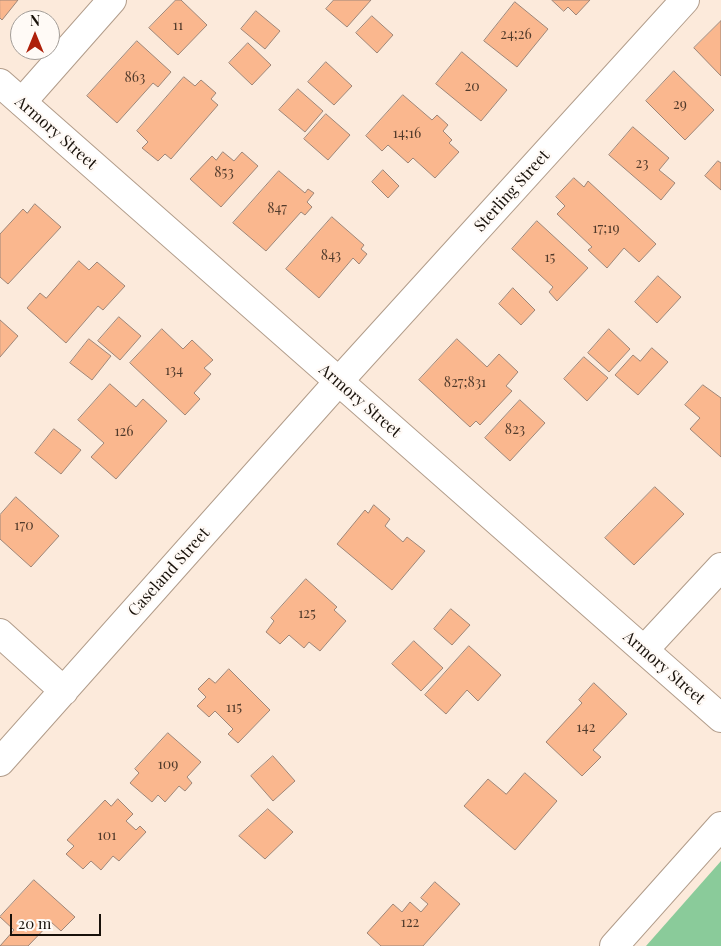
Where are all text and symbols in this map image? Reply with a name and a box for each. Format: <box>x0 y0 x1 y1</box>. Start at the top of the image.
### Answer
north arrow <box>10 10 60 60</box>
text: N <box>30 11 40 30</box>
house number: 11 <box>173 18 183 34</box>
house number: 24;26 <box>500 27 532 43</box>
house number: 863 <box>125 70 145 86</box>
house number: 20 <box>464 79 480 95</box>
street label: Armory Street <box>11 92 101 174</box>
house number: 29 <box>673 97 687 113</box>
house number: 14;16 <box>393 126 421 142</box>
street label: Sterling Street <box>470 146 554 236</box>
house number: 23 <box>635 156 649 172</box>
house number: 853 <box>214 165 234 181</box>
house number: 847 <box>267 201 287 217</box>
house number: 17;19 <box>592 221 620 237</box>
house number: 843 <box>321 248 341 264</box>
house number: 15 <box>545 250 555 266</box>
street label: Armory Street <box>315 360 405 442</box>
house number: 134 <box>165 363 183 379</box>
house number: 827;831 <box>444 375 486 391</box>
house number: 823 <box>505 422 525 438</box>
house number: 126 <box>114 424 134 440</box>
house number: 170 <box>14 518 34 534</box>
street label: Caseland Street <box>124 524 214 620</box>
house number: 125 <box>298 606 316 622</box>
street label: Armory Street <box>619 627 709 709</box>
house number: 115 <box>226 700 242 716</box>
house number: 142 <box>577 720 595 736</box>
house number: 109 <box>158 757 178 773</box>
house number: 101 <box>98 828 116 844</box>
scale bar <box>12 904 104 936</box>
text: 20 m <box>18 913 51 933</box>
house number: 122 <box>401 915 419 931</box>

